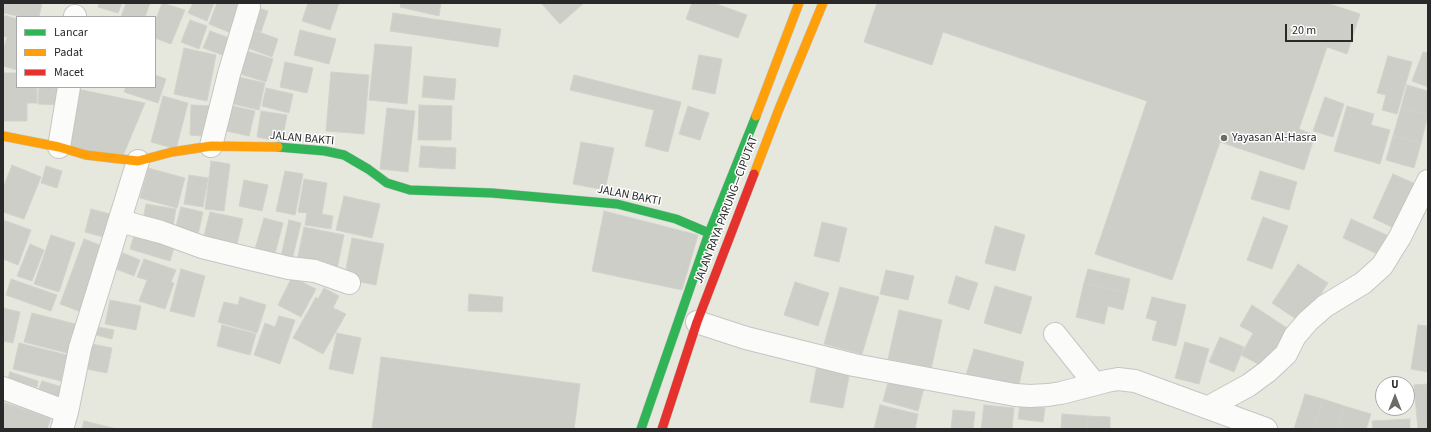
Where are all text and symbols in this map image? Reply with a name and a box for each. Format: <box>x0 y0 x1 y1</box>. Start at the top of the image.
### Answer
legend <box>16 16 156 88</box>
scale bar <box>1287 16 1355 42</box>
text: 20 m <box>1292 22 1316 39</box>
text: Lancar <box>54 24 88 41</box>
text: Padat <box>54 44 83 61</box>
text: Macet <box>54 64 84 81</box>
street label: JALAN BAKTI <box>269 129 335 149</box>
place label: Yayasan Al-Hasra <box>1232 131 1317 145</box>
marker: Yayasan Al-Hasra <box>1219 133 1229 143</box>
street label: JALAN RAYA PARUNG—CIPUTAT <box>692 134 762 286</box>
street label: JALAN BAKTI <box>596 183 662 209</box>
north arrow <box>1375 376 1415 416</box>
text: U <box>1391 377 1399 392</box>

